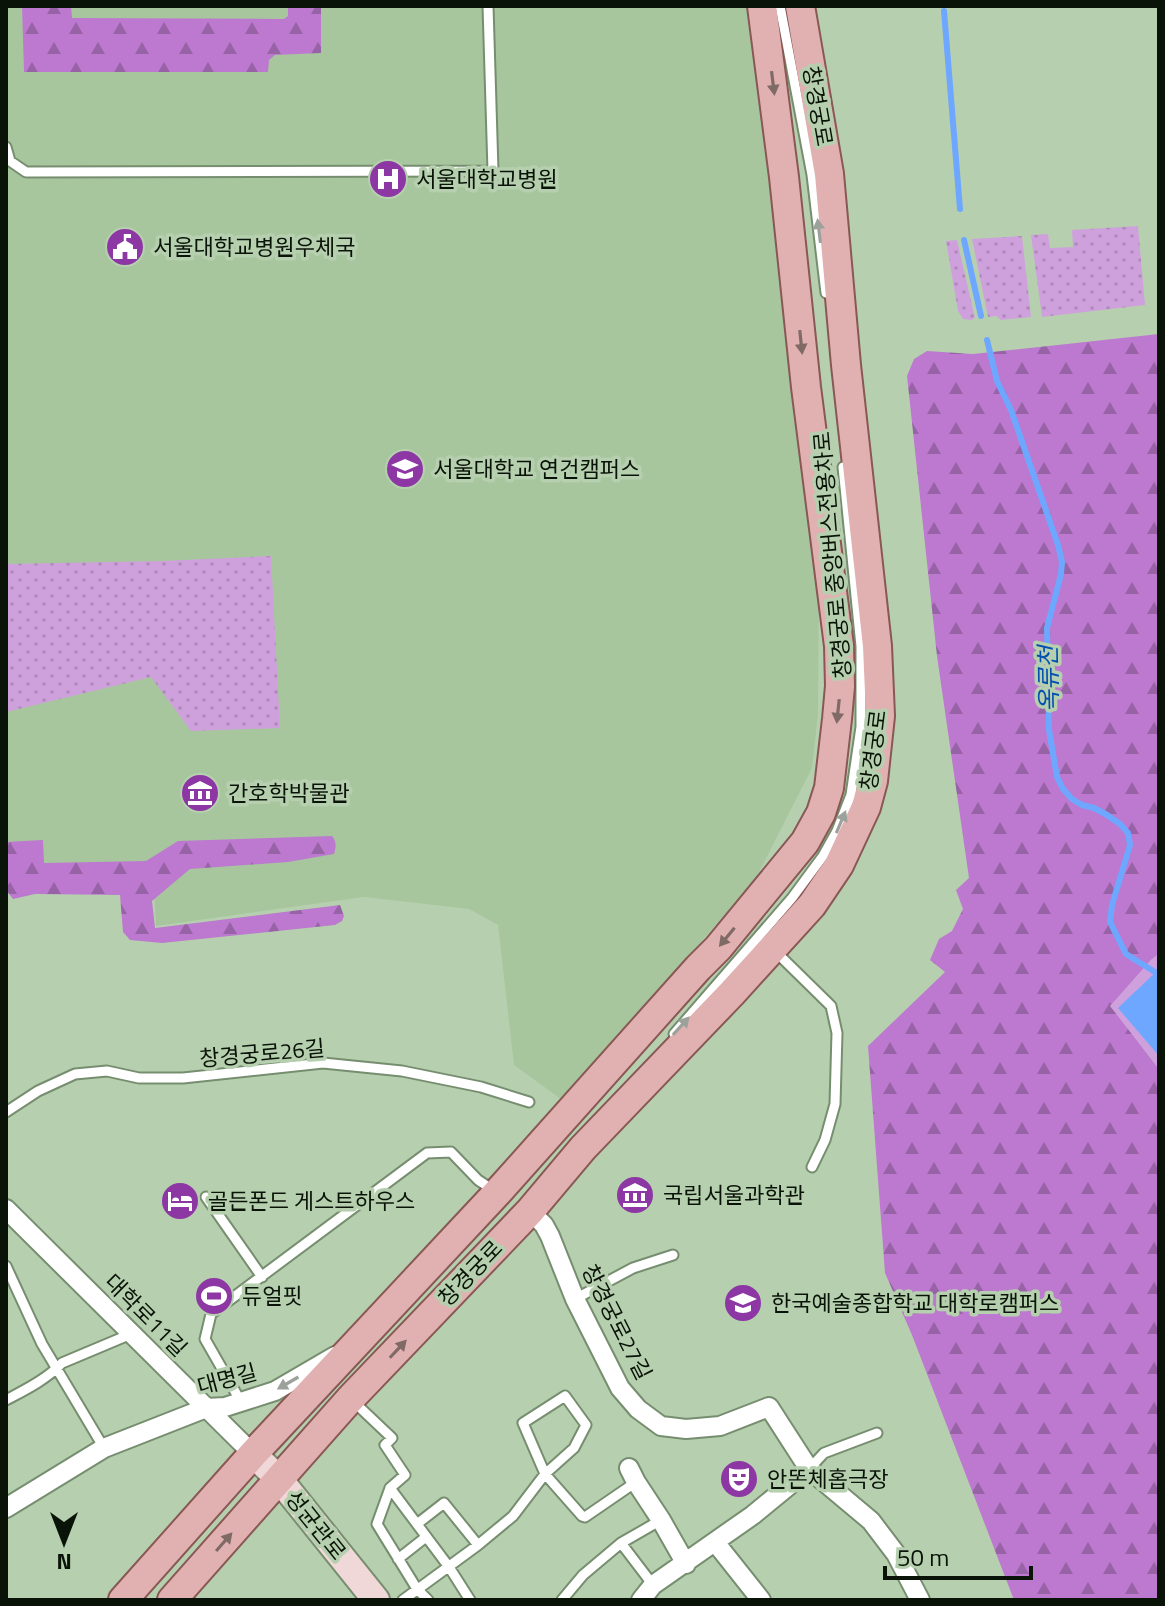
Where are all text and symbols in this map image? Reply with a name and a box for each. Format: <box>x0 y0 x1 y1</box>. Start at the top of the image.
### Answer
street label: 창경궁로 <box>794 63 842 149</box>
one-way arrow <box>767 71 780 96</box>
hospital icon: 서울대학교병원 <box>367 158 409 200</box>
place label: 서울대학교병원 <box>416 162 558 196</box>
one-way arrow <box>812 218 825 243</box>
public building icon: 서울대학교병원우체국 <box>104 226 146 268</box>
place label: 서울대학교병원우체국 <box>153 230 355 264</box>
one-way arrow <box>795 330 808 355</box>
street label: 창경궁로 중앙버스전용차로 <box>804 430 860 680</box>
school or university icon: 서울대학교 연건캠퍼스 <box>384 448 426 490</box>
place label: 서울대학교 연건캠퍼스 <box>433 452 640 486</box>
water label: 옥류천 <box>1029 643 1067 712</box>
one-way arrow <box>831 699 844 724</box>
street label: 창경궁로 <box>851 708 895 792</box>
museum icon: 간호학박물관 <box>179 772 221 814</box>
place label: 간호학박물관 <box>228 776 349 810</box>
one-way arrow <box>834 810 847 834</box>
one-way arrow <box>719 927 736 947</box>
one-way arrow <box>672 1016 689 1036</box>
street label: 창경궁로26길 <box>198 1031 326 1075</box>
museum icon: 국립서울과학관 <box>614 1174 656 1216</box>
place label: 국립서울과학관 <box>663 1178 805 1212</box>
hotel icon: 골든폰드 게스트하우스 <box>159 1180 201 1222</box>
place label: 골든폰드 게스트하우스 <box>208 1184 415 1218</box>
street label: 창경궁로 <box>430 1232 510 1314</box>
street label: 창경궁로27길 <box>573 1258 661 1386</box>
street label: 대학로11길 <box>97 1266 195 1364</box>
sports icon: 듀얼핏 <box>193 1275 235 1317</box>
place label: 듀얼핏 <box>242 1279 303 1313</box>
school or university icon: 한국예술종합학교 대학로캠퍼스 <box>722 1282 764 1324</box>
place label: 한국예술종합학교 대학로캠퍼스 <box>771 1286 1059 1320</box>
one-way arrow <box>388 1340 407 1359</box>
street label: 대명길 <box>193 1355 261 1403</box>
one-way arrow <box>277 1376 299 1390</box>
theatre icon: 안똔체홉극장 <box>718 1458 760 1500</box>
place label: 안똔체홉극장 <box>767 1462 888 1496</box>
street label: 성균관로 <box>277 1483 355 1567</box>
north arrow <box>24 1502 104 1582</box>
scale bar <box>885 1530 1031 1580</box>
one-way arrow <box>214 1532 232 1551</box>
text: 50 m <box>897 1539 949 1575</box>
text: N <box>56 1545 72 1579</box>

